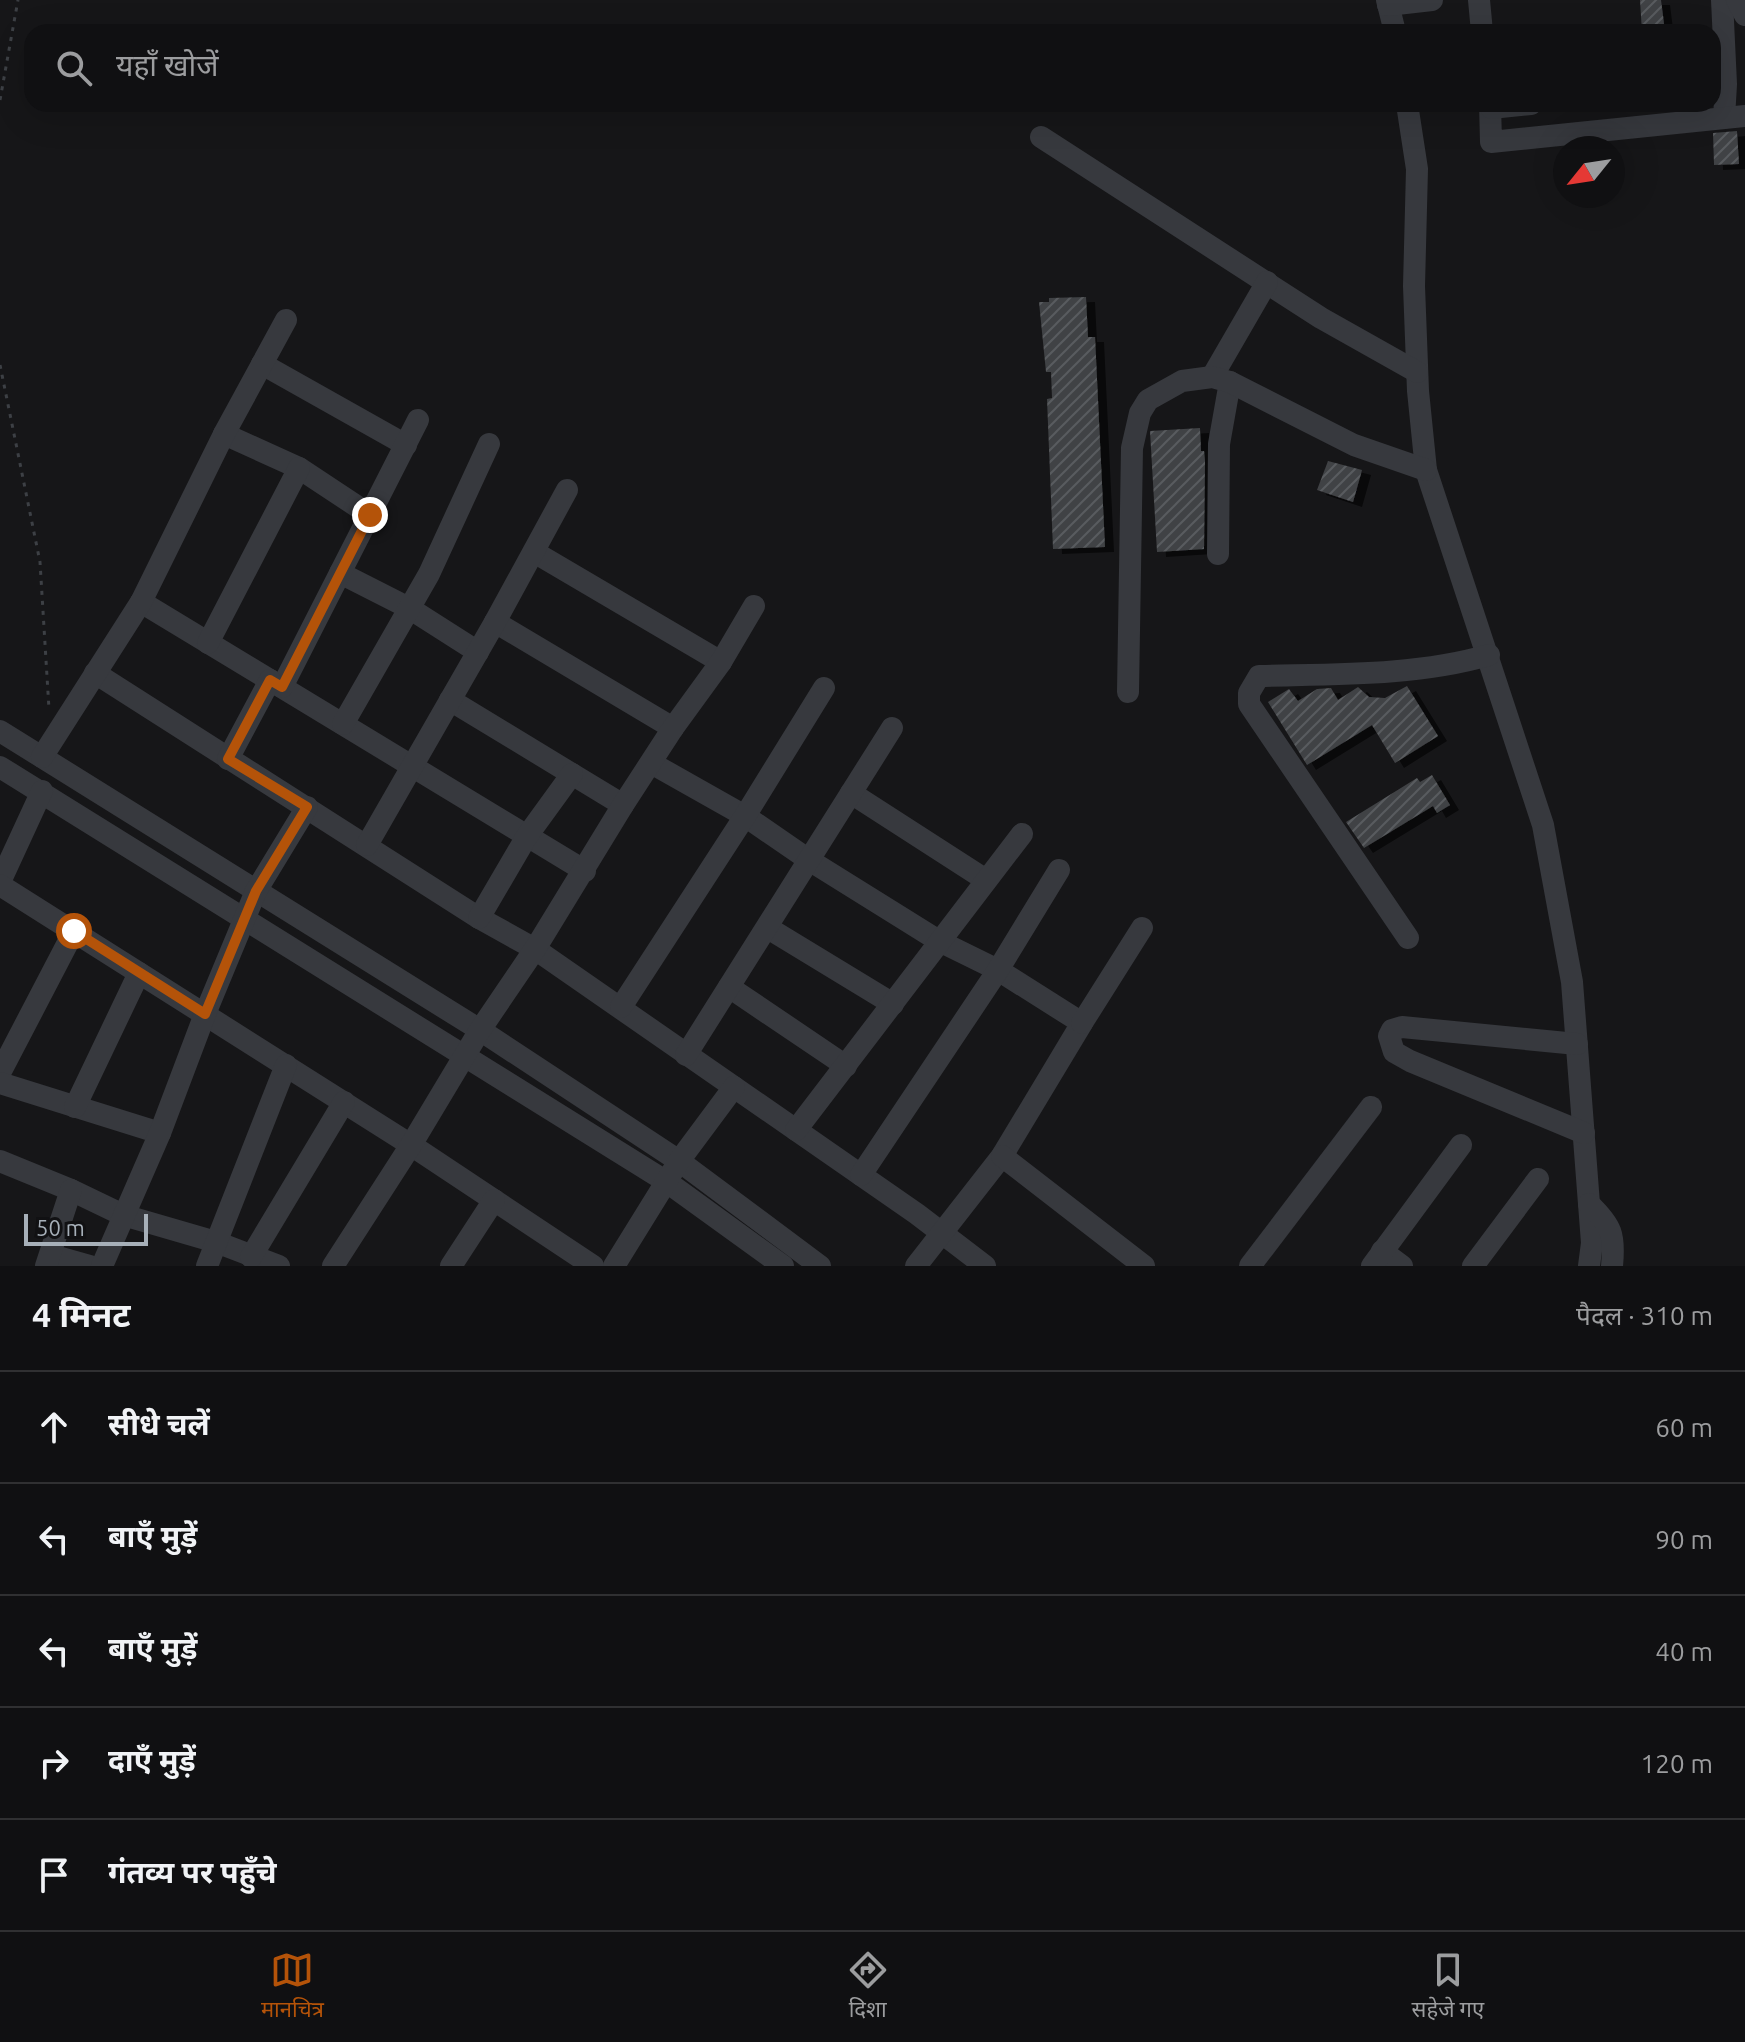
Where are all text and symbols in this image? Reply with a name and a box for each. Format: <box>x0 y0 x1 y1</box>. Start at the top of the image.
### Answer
search box <box>24 24 1721 112</box>
icon: search <box>52 46 96 90</box>
text: यहाँ खोजें <box>116 48 219 82</box>
north arrow <box>1553 136 1625 208</box>
route end <box>352 497 388 533</box>
route start <box>56 913 92 949</box>
scale bar <box>24 1210 148 1246</box>
text: 50 m <box>36 1215 85 1240</box>
text: 4 मिनट <box>32 1295 131 1333</box>
text: पैदल · 310 m <box>1576 1301 1713 1330</box>
icon: ahead <box>32 1405 76 1449</box>
text: सीधे चलें <box>108 1407 210 1441</box>
text: 60 m <box>1655 1413 1713 1442</box>
icon: left <box>32 1517 76 1561</box>
text: बाएँ मुड़ें <box>108 1519 197 1553</box>
text: 90 m <box>1655 1525 1713 1554</box>
icon: left <box>32 1629 76 1673</box>
text: बाएँ मुड़ें <box>108 1631 197 1665</box>
text: 40 m <box>1655 1637 1713 1666</box>
icon: right <box>32 1741 76 1785</box>
text: दाएँ मुड़ें <box>108 1743 196 1777</box>
text: 120 m <box>1641 1749 1713 1778</box>
icon: arrive <box>32 1853 76 1897</box>
text: गंतव्य पर पहुँचे <box>108 1855 276 1889</box>
tab: मानचित्र <box>261 1948 324 2026</box>
tab: दिशा <box>846 1948 890 2026</box>
tab: सहेजे गए <box>1412 1948 1484 2026</box>

